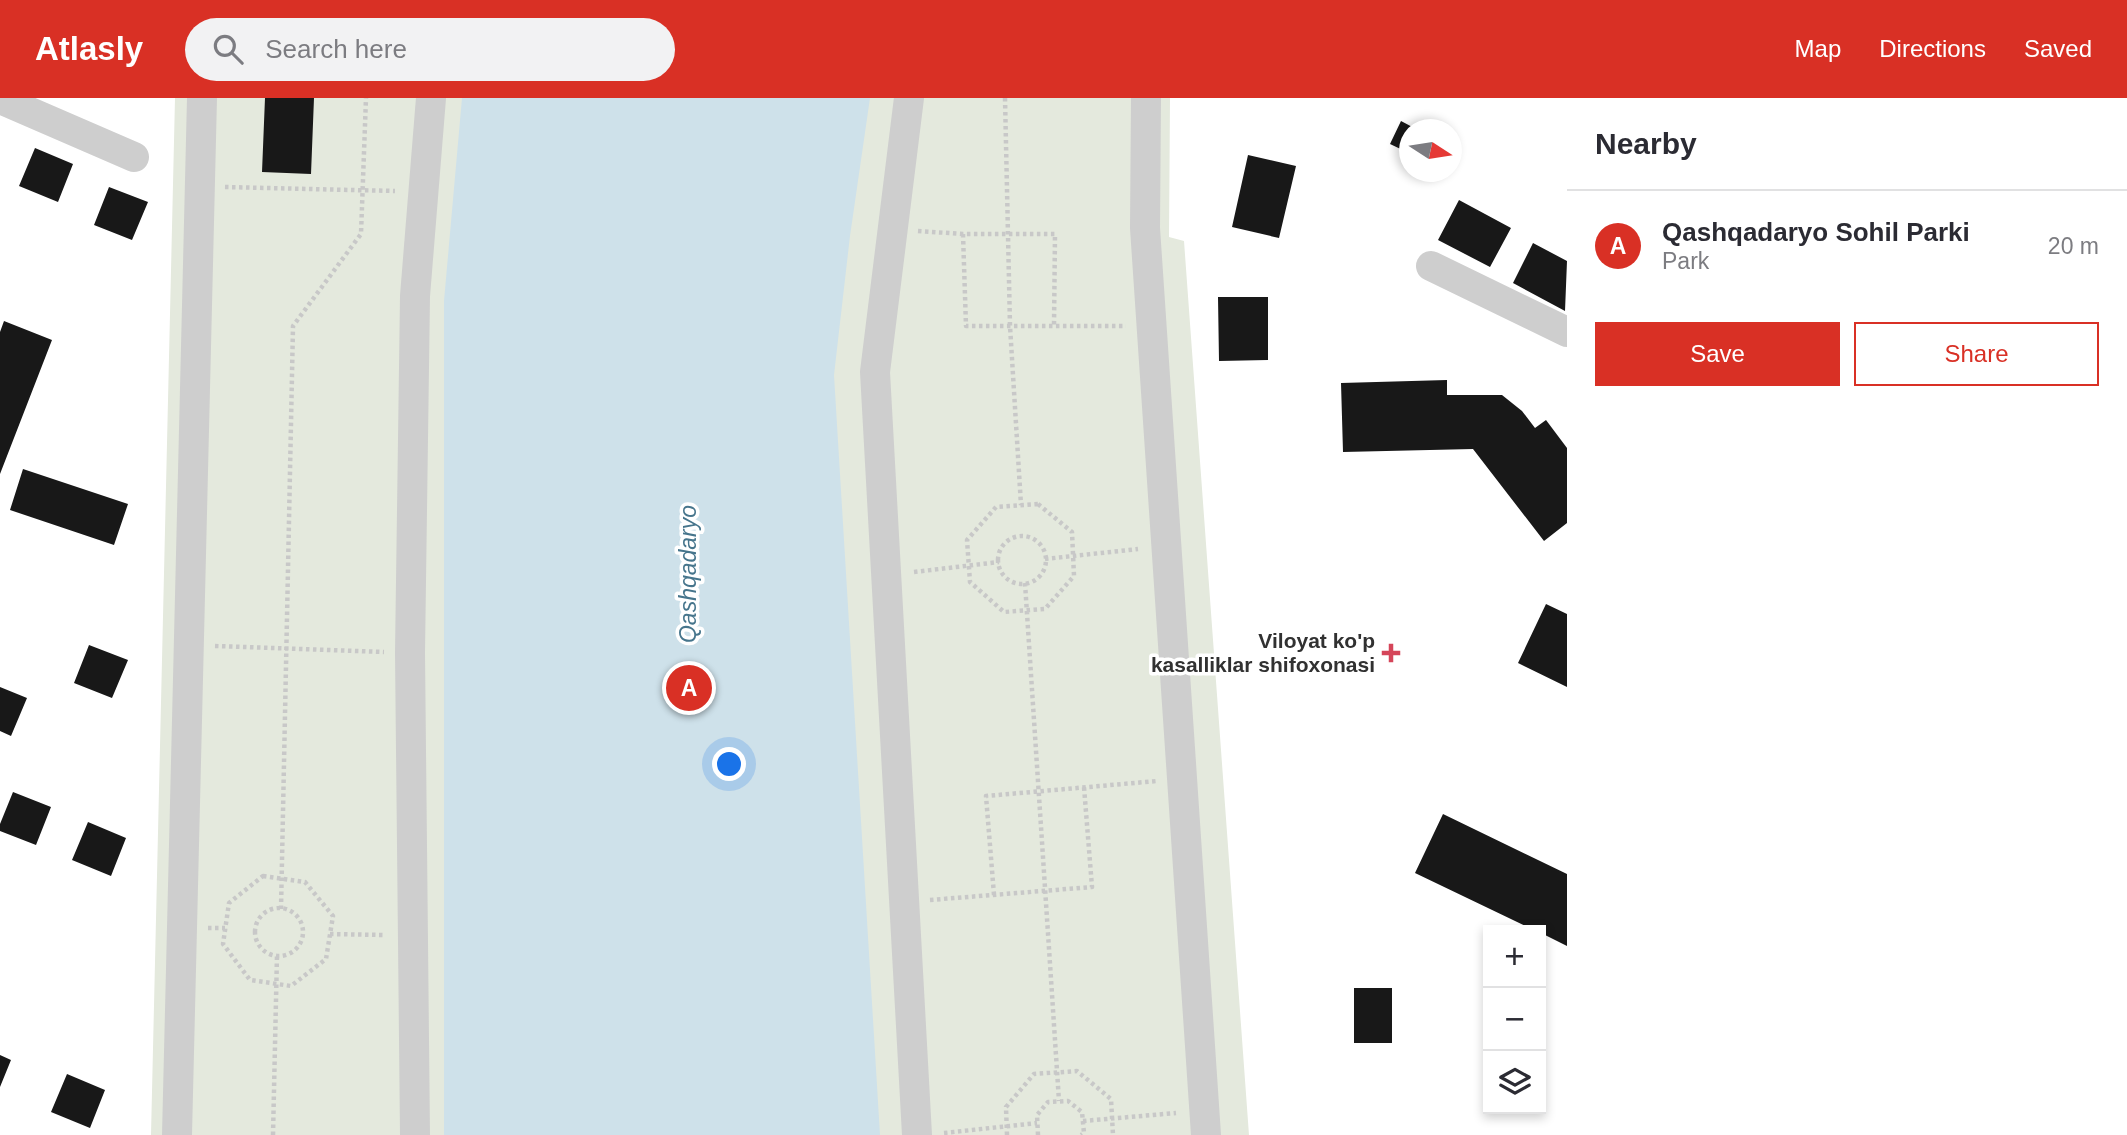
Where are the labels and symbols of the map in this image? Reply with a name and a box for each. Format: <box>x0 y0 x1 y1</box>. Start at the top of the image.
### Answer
north arrow <box>1399 119 1462 182</box>
water label: Qashqadaryo <box>675 505 701 643</box>
place label: Viloyat ko'p kasalliklar shifoxonasi <box>1151 629 1375 676</box>
marker: Viloyat ko'p kasalliklar shifoxonasi <box>1381 643 1401 663</box>
pin: A <box>666 662 712 714</box>
your location <box>712 747 746 781</box>

